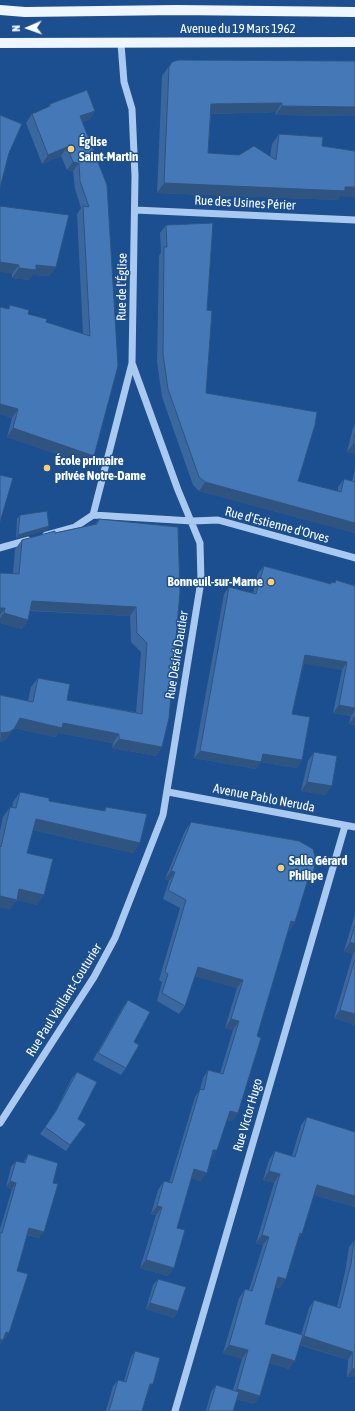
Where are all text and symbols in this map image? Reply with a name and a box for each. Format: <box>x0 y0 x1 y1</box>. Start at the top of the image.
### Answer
north arrow <box>8 8 48 48</box>
street label: Avenue du 19 Mars 1962 <box>180 21 296 37</box>
text: N <box>10 25 22 32</box>
place label: Église Saint-Martin <box>79 134 138 165</box>
marker: Église Saint-Martin <box>66 144 76 154</box>
street label: Rue des Usines Périer <box>194 193 296 213</box>
street label: Rue de l'Église <box>114 253 130 321</box>
place label: École primaire privée Notre-Dame <box>55 453 146 484</box>
marker: École primaire privée Notre-Dame <box>42 463 52 473</box>
street label: Rue d'Estienne d'Orves <box>223 504 331 546</box>
place label: Bonneuil-sur-Marne <box>168 574 263 590</box>
marker: Bonneuil-sur-Marne <box>266 577 276 587</box>
street label: Rue Désiré Dautier <box>162 610 192 700</box>
street label: Avenue Pablo Neruda <box>212 780 316 816</box>
place label: Salle Gérard Philipe <box>289 853 347 884</box>
marker: Salle Gérard Philipe <box>276 863 286 873</box>
street label: Rue Paul Vaillant-Couturier <box>23 941 105 1059</box>
street label: Rue Victor Hugo <box>230 1077 266 1153</box>

